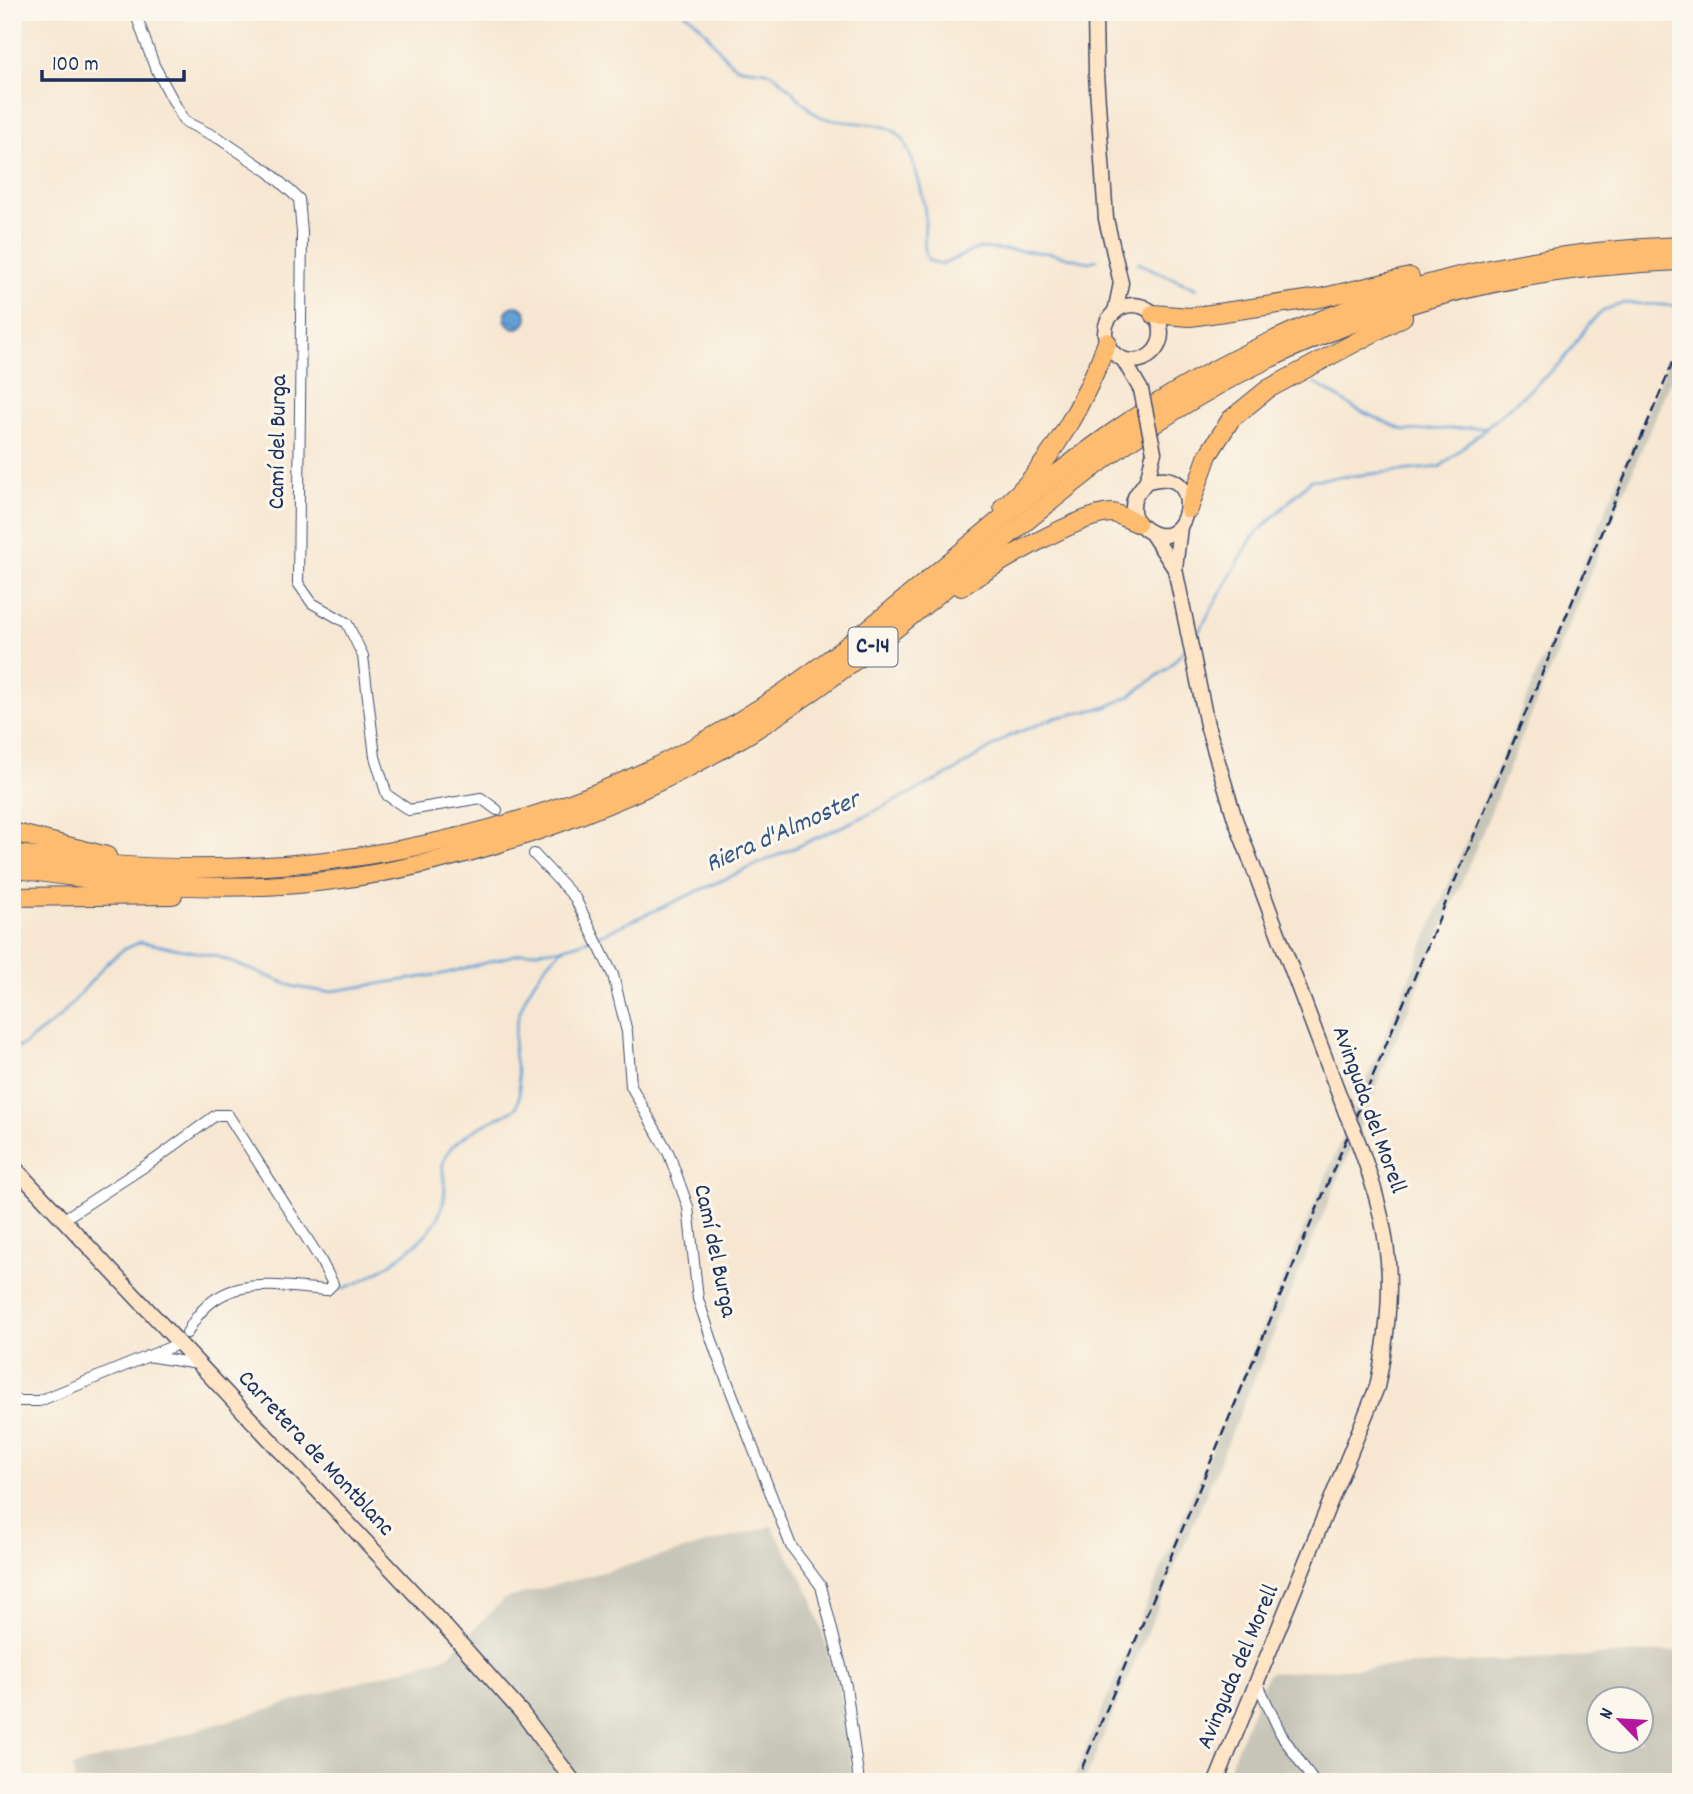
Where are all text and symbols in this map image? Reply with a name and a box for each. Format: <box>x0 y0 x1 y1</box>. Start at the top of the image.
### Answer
scale bar <box>42 38 184 82</box>
text: 100 m <box>52 51 99 81</box>
street label: Camí del Burga <box>261 374 297 510</box>
road number: C-14 <box>848 628 898 666</box>
water label: Riera d'Almoster <box>700 781 869 884</box>
street label: Avinguda del Morell <box>1322 1021 1414 1199</box>
street label: Camí del Burga <box>683 1181 745 1321</box>
street label: Carretera de Montblanc <box>229 1363 401 1545</box>
street label: Avinguda del Morell <box>1189 1579 1289 1755</box>
north arrow <box>1584 1686 1654 1756</box>
text: N <box>1594 1704 1622 1724</box>

